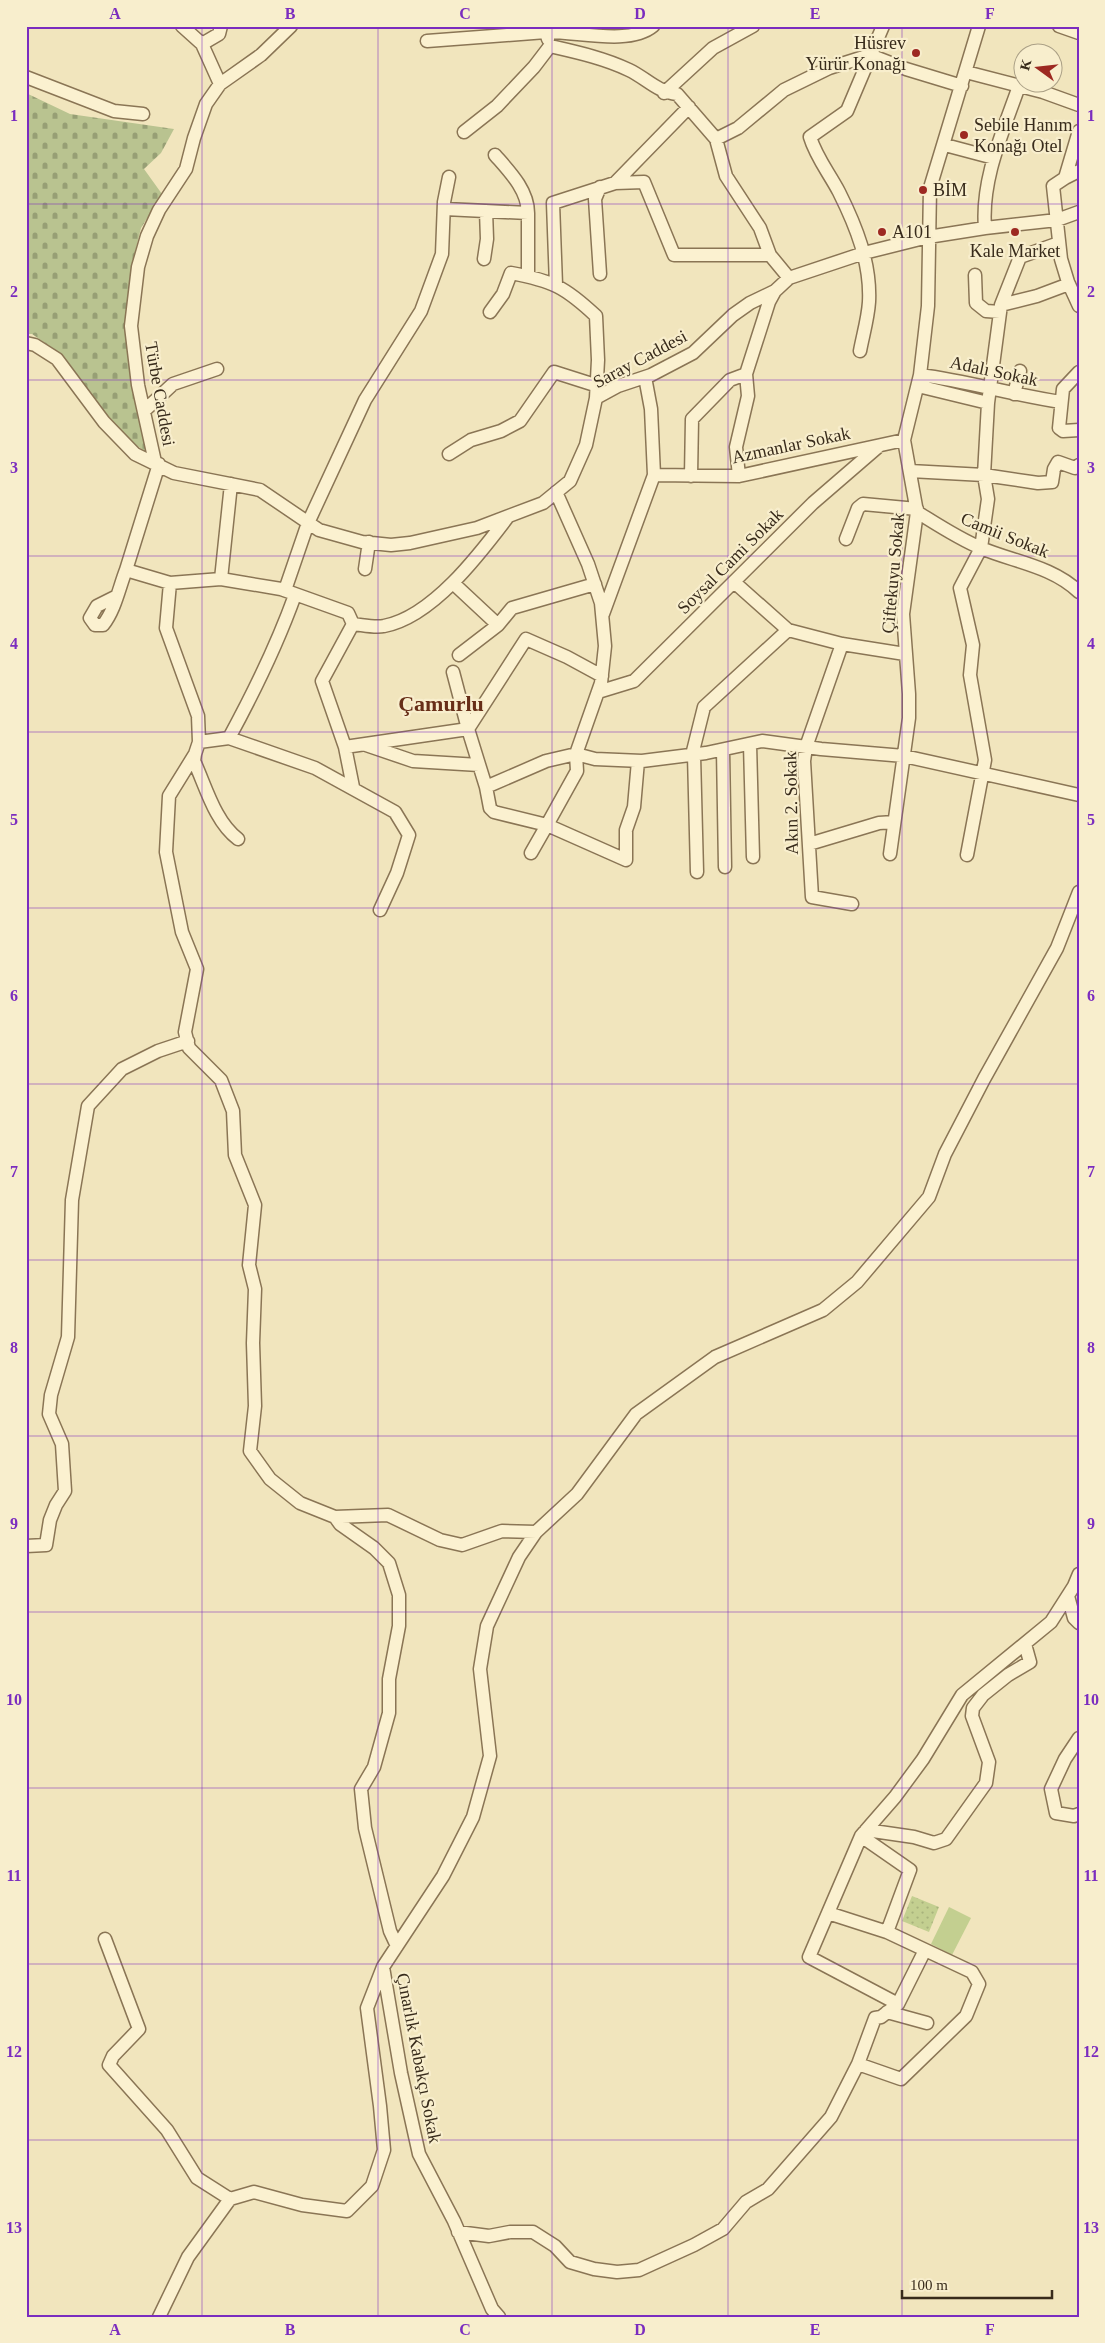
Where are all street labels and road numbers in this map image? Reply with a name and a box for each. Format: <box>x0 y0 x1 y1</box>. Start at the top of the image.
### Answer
street label: Saray Caddesi <box>590 326 690 392</box>
street label: Türbe Caddesi <box>141 340 179 448</box>
street label: Adalı Sokak <box>948 352 1040 390</box>
street label: Azmanlar Sokak <box>730 423 852 467</box>
street label: Soysal Cami Sokak <box>673 504 787 618</box>
street label: Camii Sokak <box>958 508 1052 562</box>
street label: Çiftekuyu Sokak <box>878 512 908 634</box>
street label: Akın 2. Sokak <box>780 751 802 855</box>
street label: Çınarlık Kabakçı Sokak <box>393 1971 445 2145</box>

